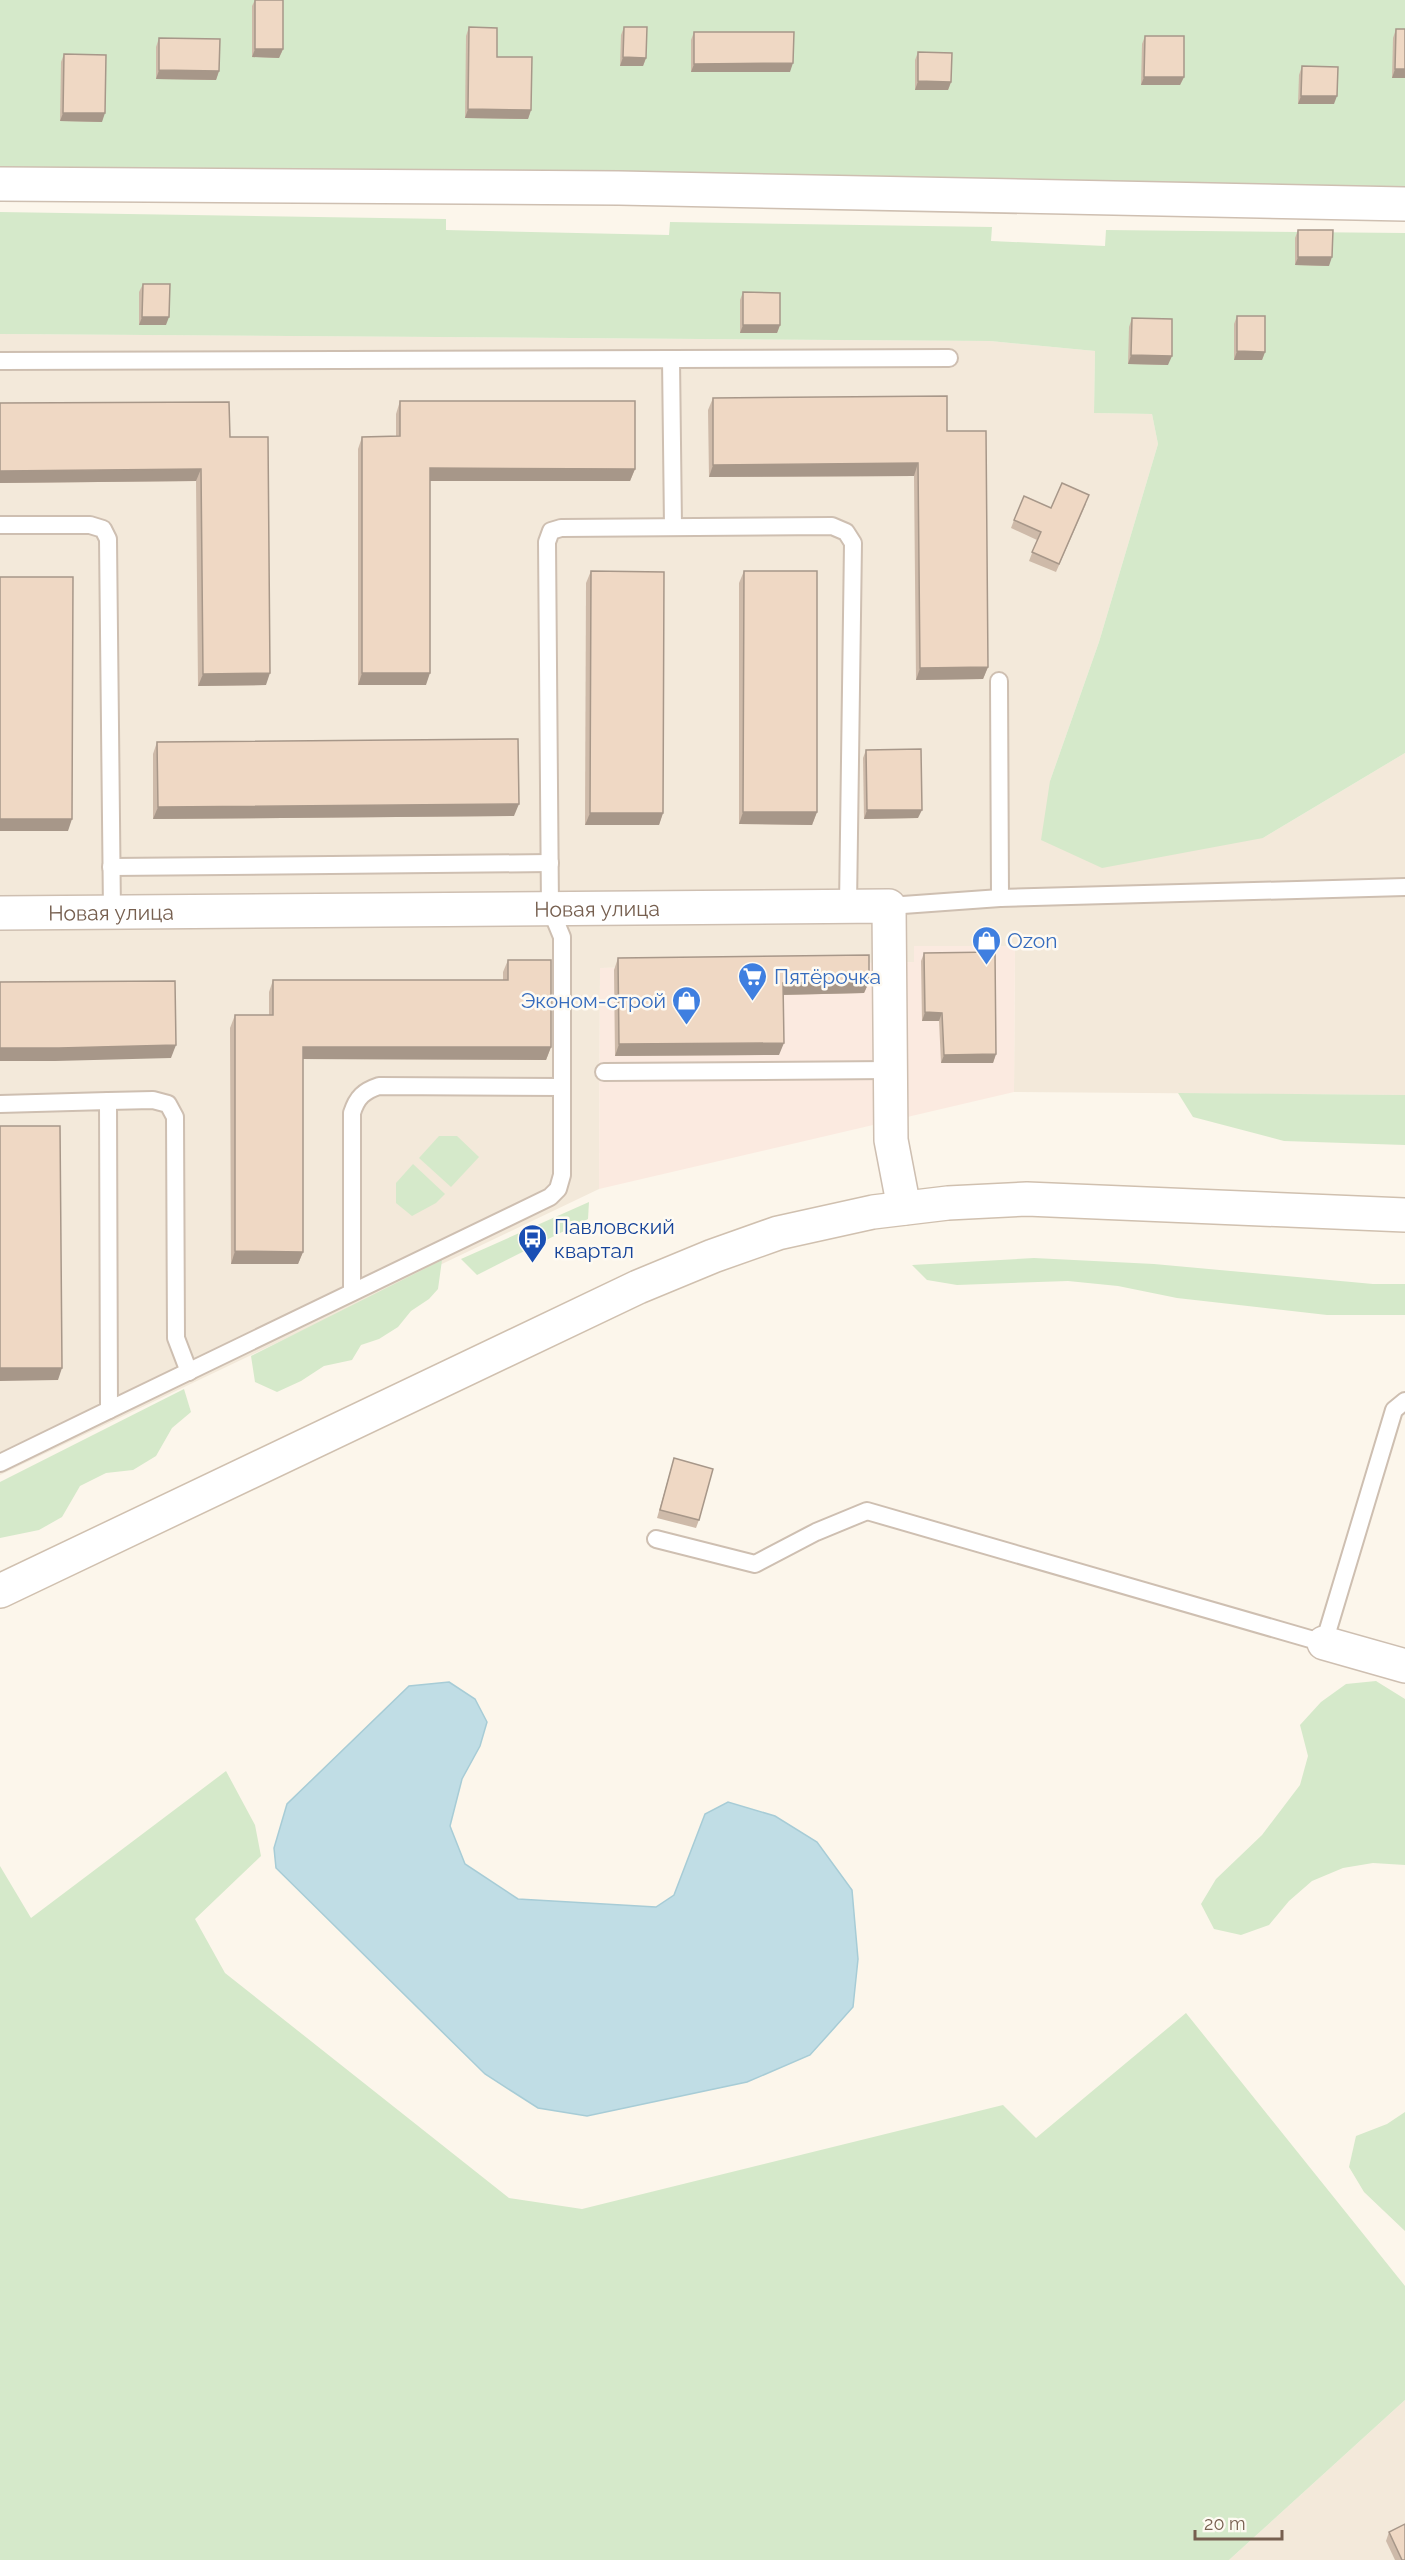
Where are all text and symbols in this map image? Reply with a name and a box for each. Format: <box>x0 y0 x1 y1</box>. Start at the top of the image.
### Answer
street label: Новая улица <box>534 895 660 921</box>
street label: Новая улица <box>48 899 174 925</box>
shop icon: Ozon <box>970 924 1002 966</box>
place label: Ozon <box>1007 928 1058 953</box>
supermarket icon: Пятёрочка <box>737 960 769 1002</box>
place label: Пятёрочка <box>774 964 881 989</box>
shop icon: Эконом-строй <box>671 984 703 1026</box>
place label: Эконом-строй <box>520 988 666 1013</box>
place label: Павловский квартал <box>554 1214 675 1263</box>
bus stop icon: Павловский квартал <box>517 1222 549 1264</box>
scale bar <box>1195 2503 1282 2541</box>
text: 20 m <box>1204 2513 1246 2534</box>

